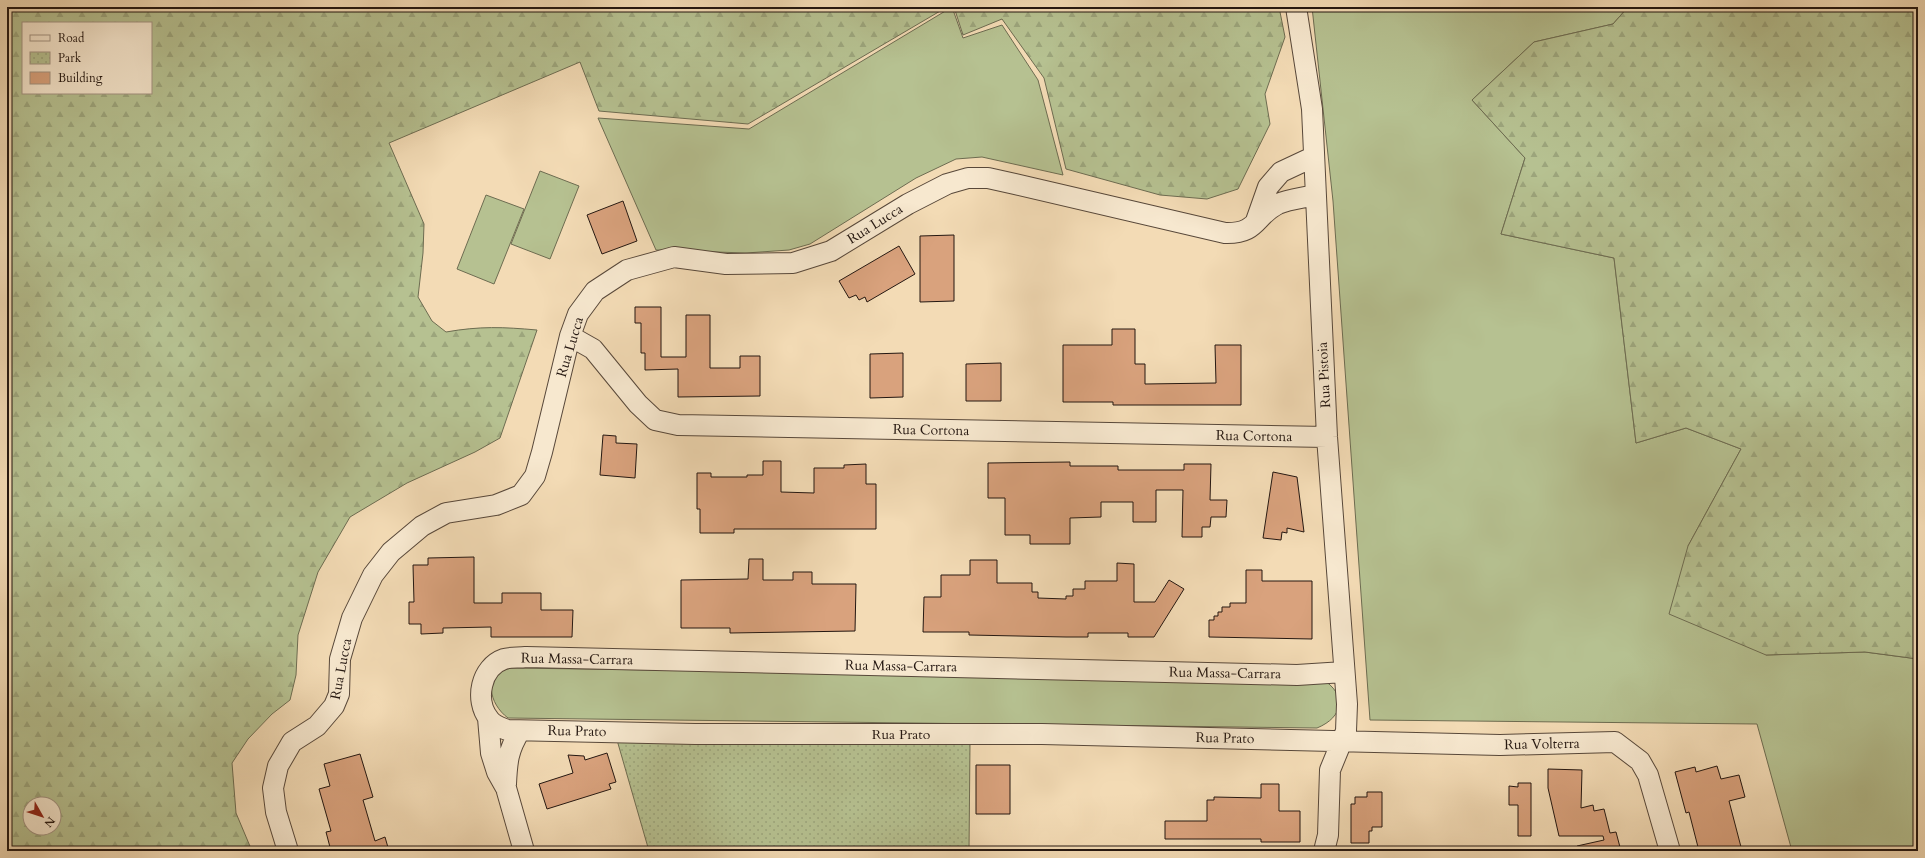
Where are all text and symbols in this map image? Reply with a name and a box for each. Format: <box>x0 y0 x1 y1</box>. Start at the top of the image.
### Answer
legend <box>22 22 152 94</box>
text: Road <box>58 30 85 46</box>
text: Park <box>58 50 82 66</box>
text: Building <box>58 70 103 86</box>
street label: Rua Lucca <box>844 199 906 249</box>
street label: Rua Lucca <box>552 314 588 380</box>
street label: Rua Pistoia <box>1313 342 1335 408</box>
street label: Rua Cortona <box>893 420 969 440</box>
street label: Rua Cortona <box>1216 426 1292 446</box>
street label: Rua Lucca <box>326 637 356 701</box>
street label: Rua Massa-Carrara <box>521 649 633 669</box>
street label: Rua Massa-Carrara <box>845 656 957 676</box>
street label: Rua Massa-Carrara <box>1169 663 1281 683</box>
street label: Rua Prato <box>548 721 607 741</box>
street label: Rua Prato <box>872 725 931 744</box>
street label: Rua Prato <box>1196 728 1255 748</box>
street label: Rua Volterra <box>1504 734 1580 754</box>
north arrow <box>22 796 62 836</box>
text: N <box>40 814 58 831</box>

